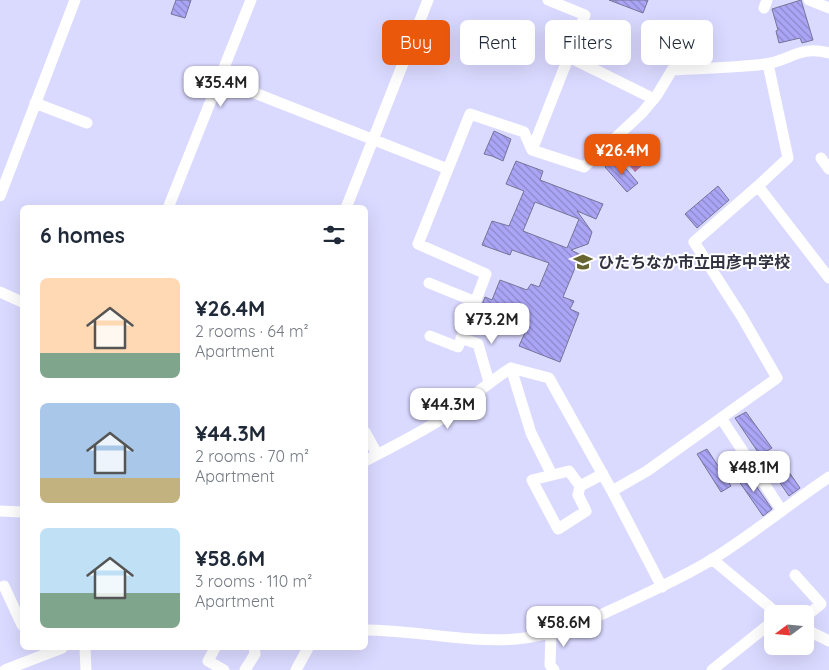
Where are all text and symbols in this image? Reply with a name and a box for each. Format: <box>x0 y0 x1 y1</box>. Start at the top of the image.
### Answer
chip: Buy <box>382 20 450 65</box>
chip: Rent <box>460 20 535 65</box>
chip: Filters <box>545 20 631 65</box>
chip: New <box>641 20 713 65</box>
pin: ¥35.4M <box>180 66 262 108</box>
text: ¥35.4M <box>195 72 247 92</box>
pin: ¥26.4M <box>581 134 663 176</box>
text: ¥26.4M <box>595 140 649 160</box>
icon: filters <box>320 221 348 249</box>
text: 6 homes <box>40 222 125 248</box>
school or university icon: ひたちなか市立田彦中学校 <box>572 251 594 273</box>
place label: ひたちなか市立田彦中学校 <box>598 252 790 272</box>
text: ¥26.4M <box>195 295 265 321</box>
icon: home <box>80 298 140 358</box>
pin: ¥73.2M <box>451 302 533 345</box>
text: ¥73.2M <box>465 309 519 329</box>
text: 2 rooms · 64 m² <box>195 321 309 341</box>
text: Apartment <box>195 341 275 361</box>
pin: ¥44.3M <box>407 388 489 430</box>
text: ¥44.3M <box>421 394 475 414</box>
text: ¥44.3M <box>195 420 266 446</box>
icon: home <box>80 423 140 483</box>
text: 2 rooms · 70 m² <box>195 446 309 466</box>
pin: ¥48.1M <box>713 450 795 493</box>
text: ¥48.1M <box>729 457 779 477</box>
text: Apartment <box>195 466 275 486</box>
text: ¥58.6M <box>195 545 265 571</box>
icon: home <box>80 548 140 608</box>
text: 3 rooms · 110 m² <box>195 571 312 591</box>
text: Apartment <box>195 591 275 611</box>
north arrow <box>764 605 814 655</box>
map controls <box>764 605 814 655</box>
pin: ¥58.6M <box>523 606 605 648</box>
text: ¥58.6M <box>537 612 591 632</box>

